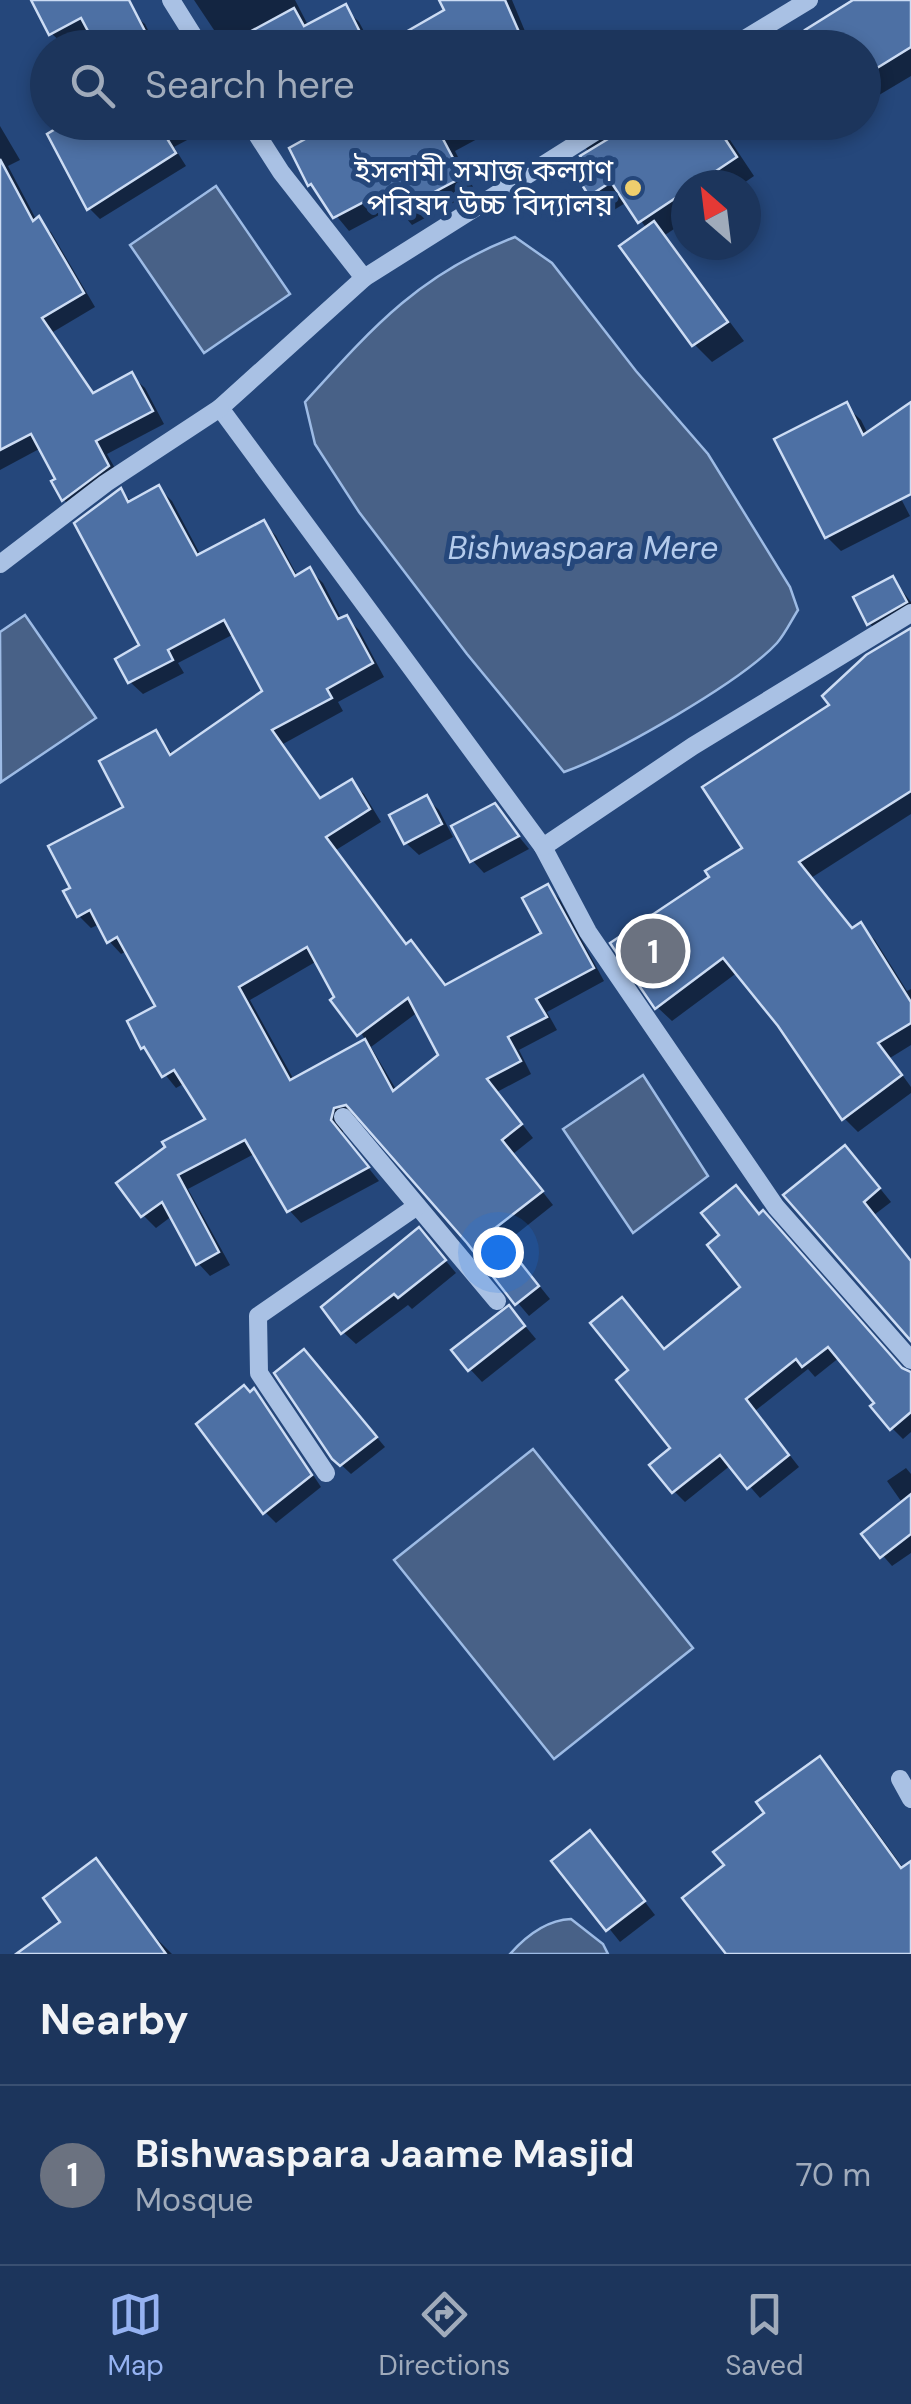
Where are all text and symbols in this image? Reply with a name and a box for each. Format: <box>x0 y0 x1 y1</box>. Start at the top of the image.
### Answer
search box <box>30 30 881 140</box>
icon: search <box>65 58 120 113</box>
text: Search here <box>145 60 355 110</box>
place label: ইসলামী সমাজ কল্যাণ পরিষদ উচ্চ বিদ্যালয় <box>353 151 614 224</box>
north arrow <box>671 170 761 260</box>
marker: ইসলামী সমাজ কল্যাণ পরিষদ উচ্চ বিদ্যালয় <box>622 177 644 199</box>
water label: Bishwaspara Mere <box>448 527 718 569</box>
pin: 1 <box>620 914 686 988</box>
your location <box>473 1227 524 1278</box>
text: Nearby <box>40 1992 189 2047</box>
text: Bishwaspara Jaame Masjid <box>135 2129 634 2179</box>
text: 1 <box>67 2154 78 2196</box>
text: 70 m <box>795 2154 871 2196</box>
text: Mosque <box>135 2179 254 2221</box>
tab: Map <box>107 2287 164 2384</box>
tab: Directions <box>379 2287 510 2384</box>
tab: Saved <box>725 2287 804 2384</box>

